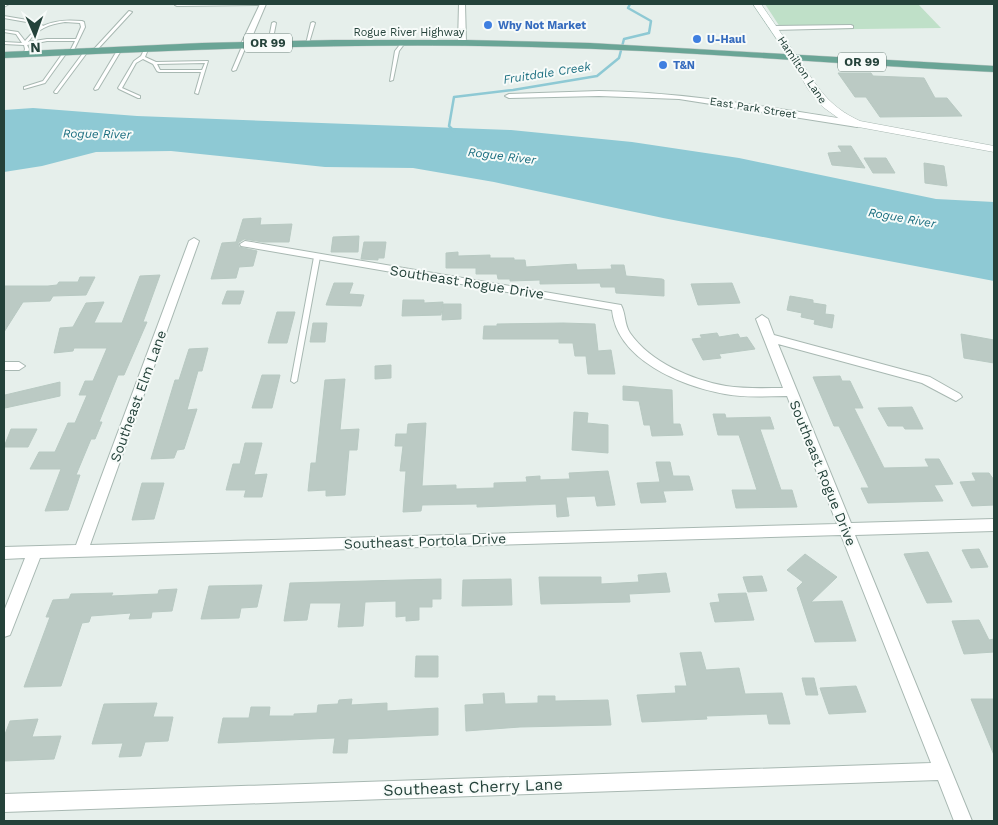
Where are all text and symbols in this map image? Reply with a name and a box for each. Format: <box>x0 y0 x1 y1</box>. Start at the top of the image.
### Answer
north arrow <box>10 10 60 60</box>
marker: Why Not Market <box>482 19 494 31</box>
place label: Why Not Market <box>498 19 586 32</box>
street label: Rogue River Highway <box>354 26 465 39</box>
marker: U-Haul <box>691 33 703 45</box>
place label: U-Haul <box>707 33 746 46</box>
road number: OR 99 <box>244 34 292 52</box>
street label: Hamilton Lane <box>775 34 829 106</box>
text: N <box>30 40 41 56</box>
road number: OR 99 <box>838 52 886 72</box>
water label: Fruitdale Creek <box>502 59 592 87</box>
marker: T&N <box>657 59 669 71</box>
place label: T&N <box>673 59 695 72</box>
street label: East Park Street <box>709 95 798 121</box>
water label: Rogue River <box>63 126 133 142</box>
water label: Rogue River <box>467 145 538 167</box>
water label: Rogue River <box>867 205 938 231</box>
street label: Southeast Rogue Drive <box>389 262 545 302</box>
street label: Southeast Elm Lane <box>107 328 169 464</box>
street label: Southeast Rogue Drive <box>786 398 860 548</box>
street label: Southeast Portola Drive <box>344 530 506 552</box>
street label: Southeast Cherry Lane <box>383 774 563 800</box>

